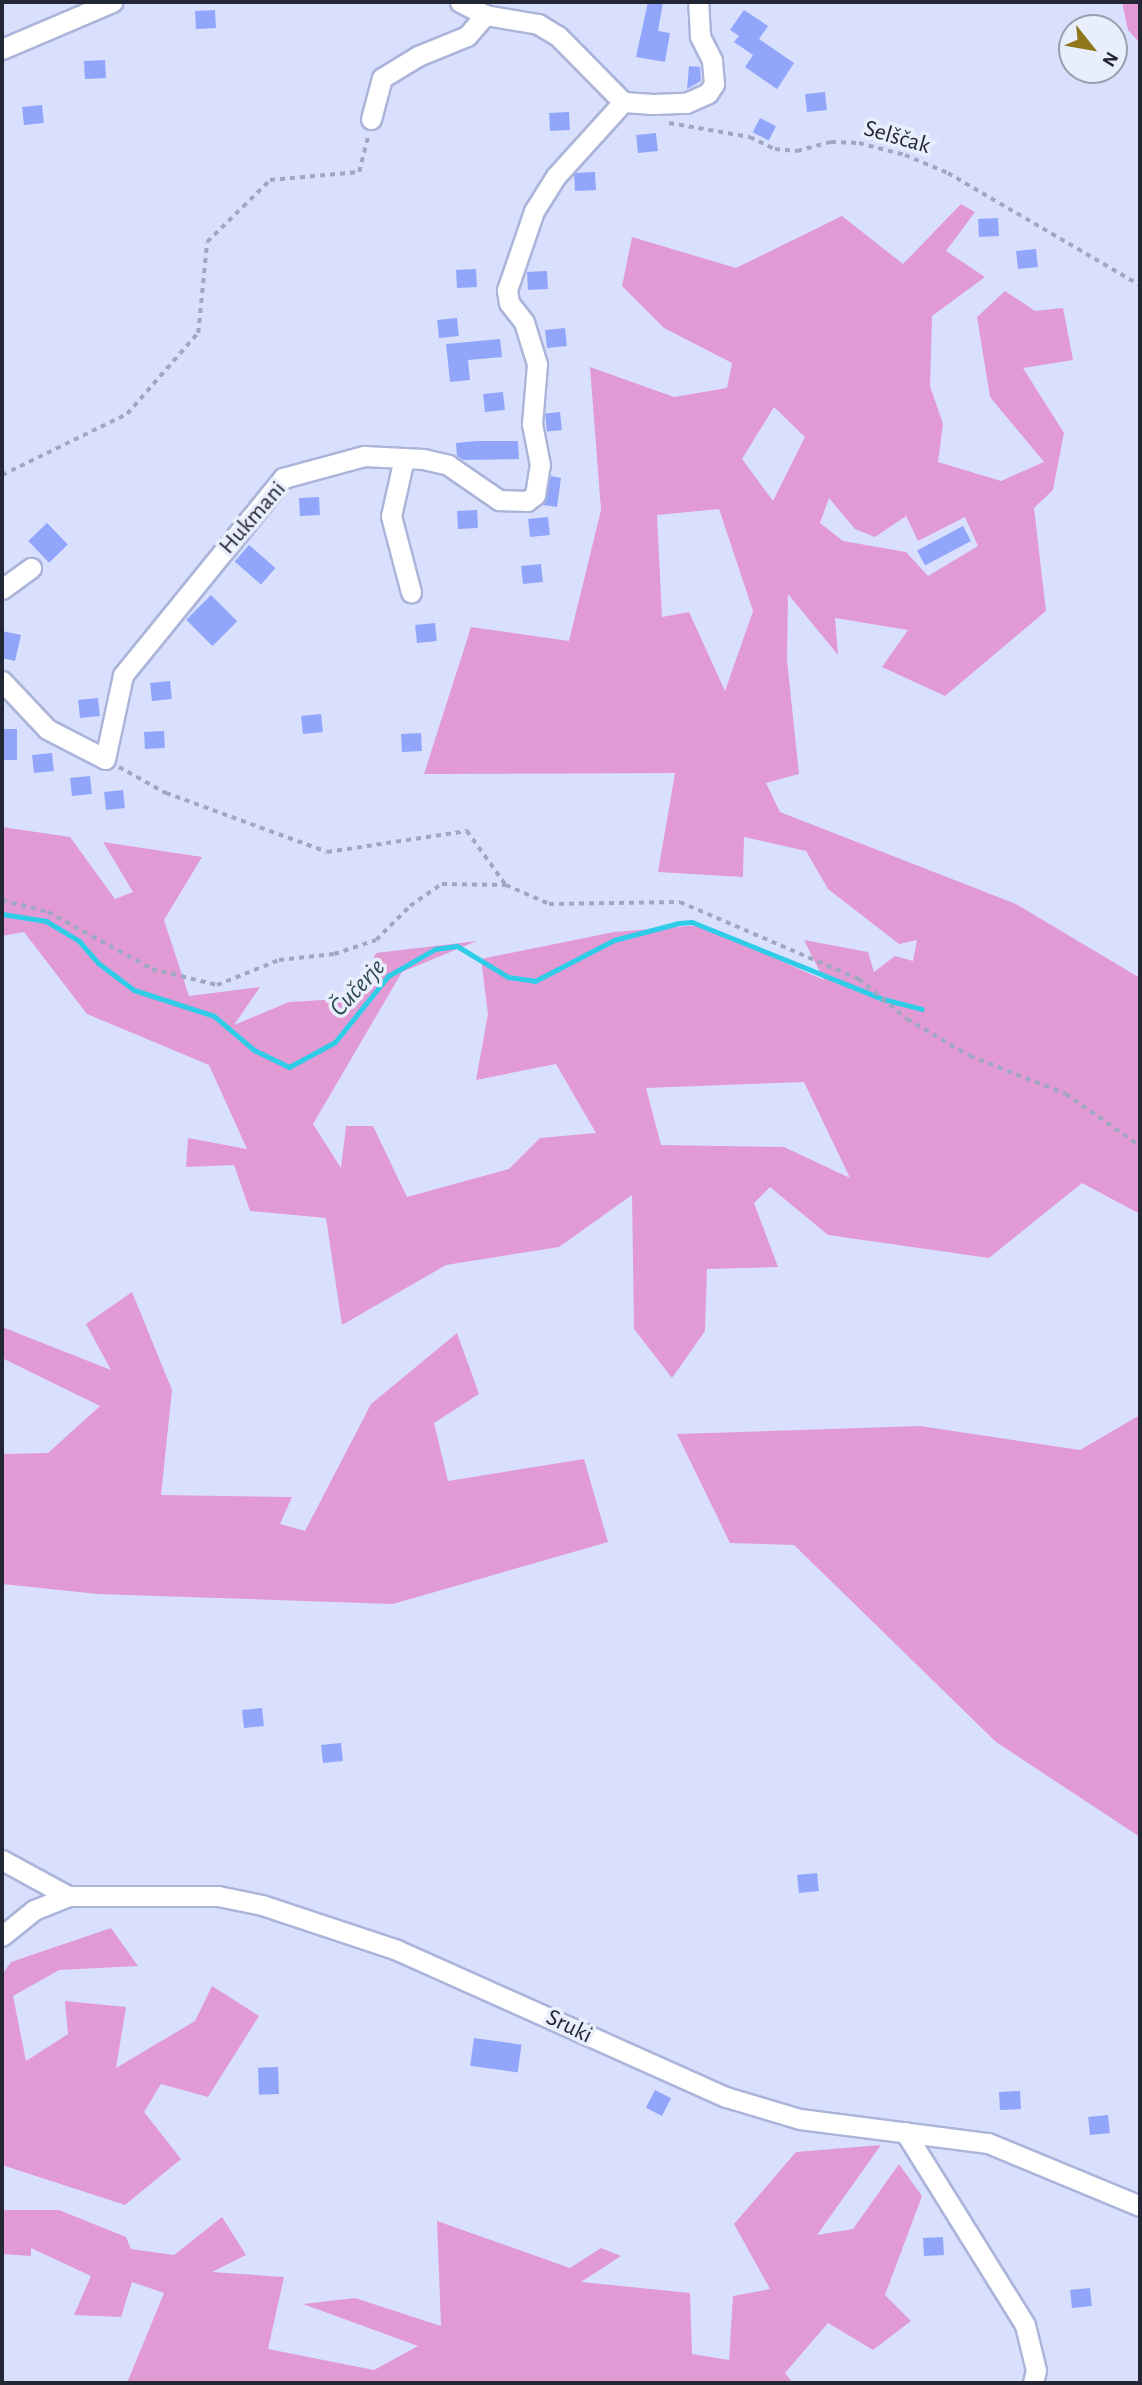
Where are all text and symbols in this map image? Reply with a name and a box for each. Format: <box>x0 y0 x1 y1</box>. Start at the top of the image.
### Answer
north arrow <box>1058 14 1128 84</box>
text: N <box>1098 48 1121 70</box>
street label: Selščak <box>860 115 934 161</box>
street label: Hukmani <box>213 475 293 561</box>
water label: Čučerje <box>323 953 393 1023</box>
street label: Sruki <box>541 2004 597 2050</box>

